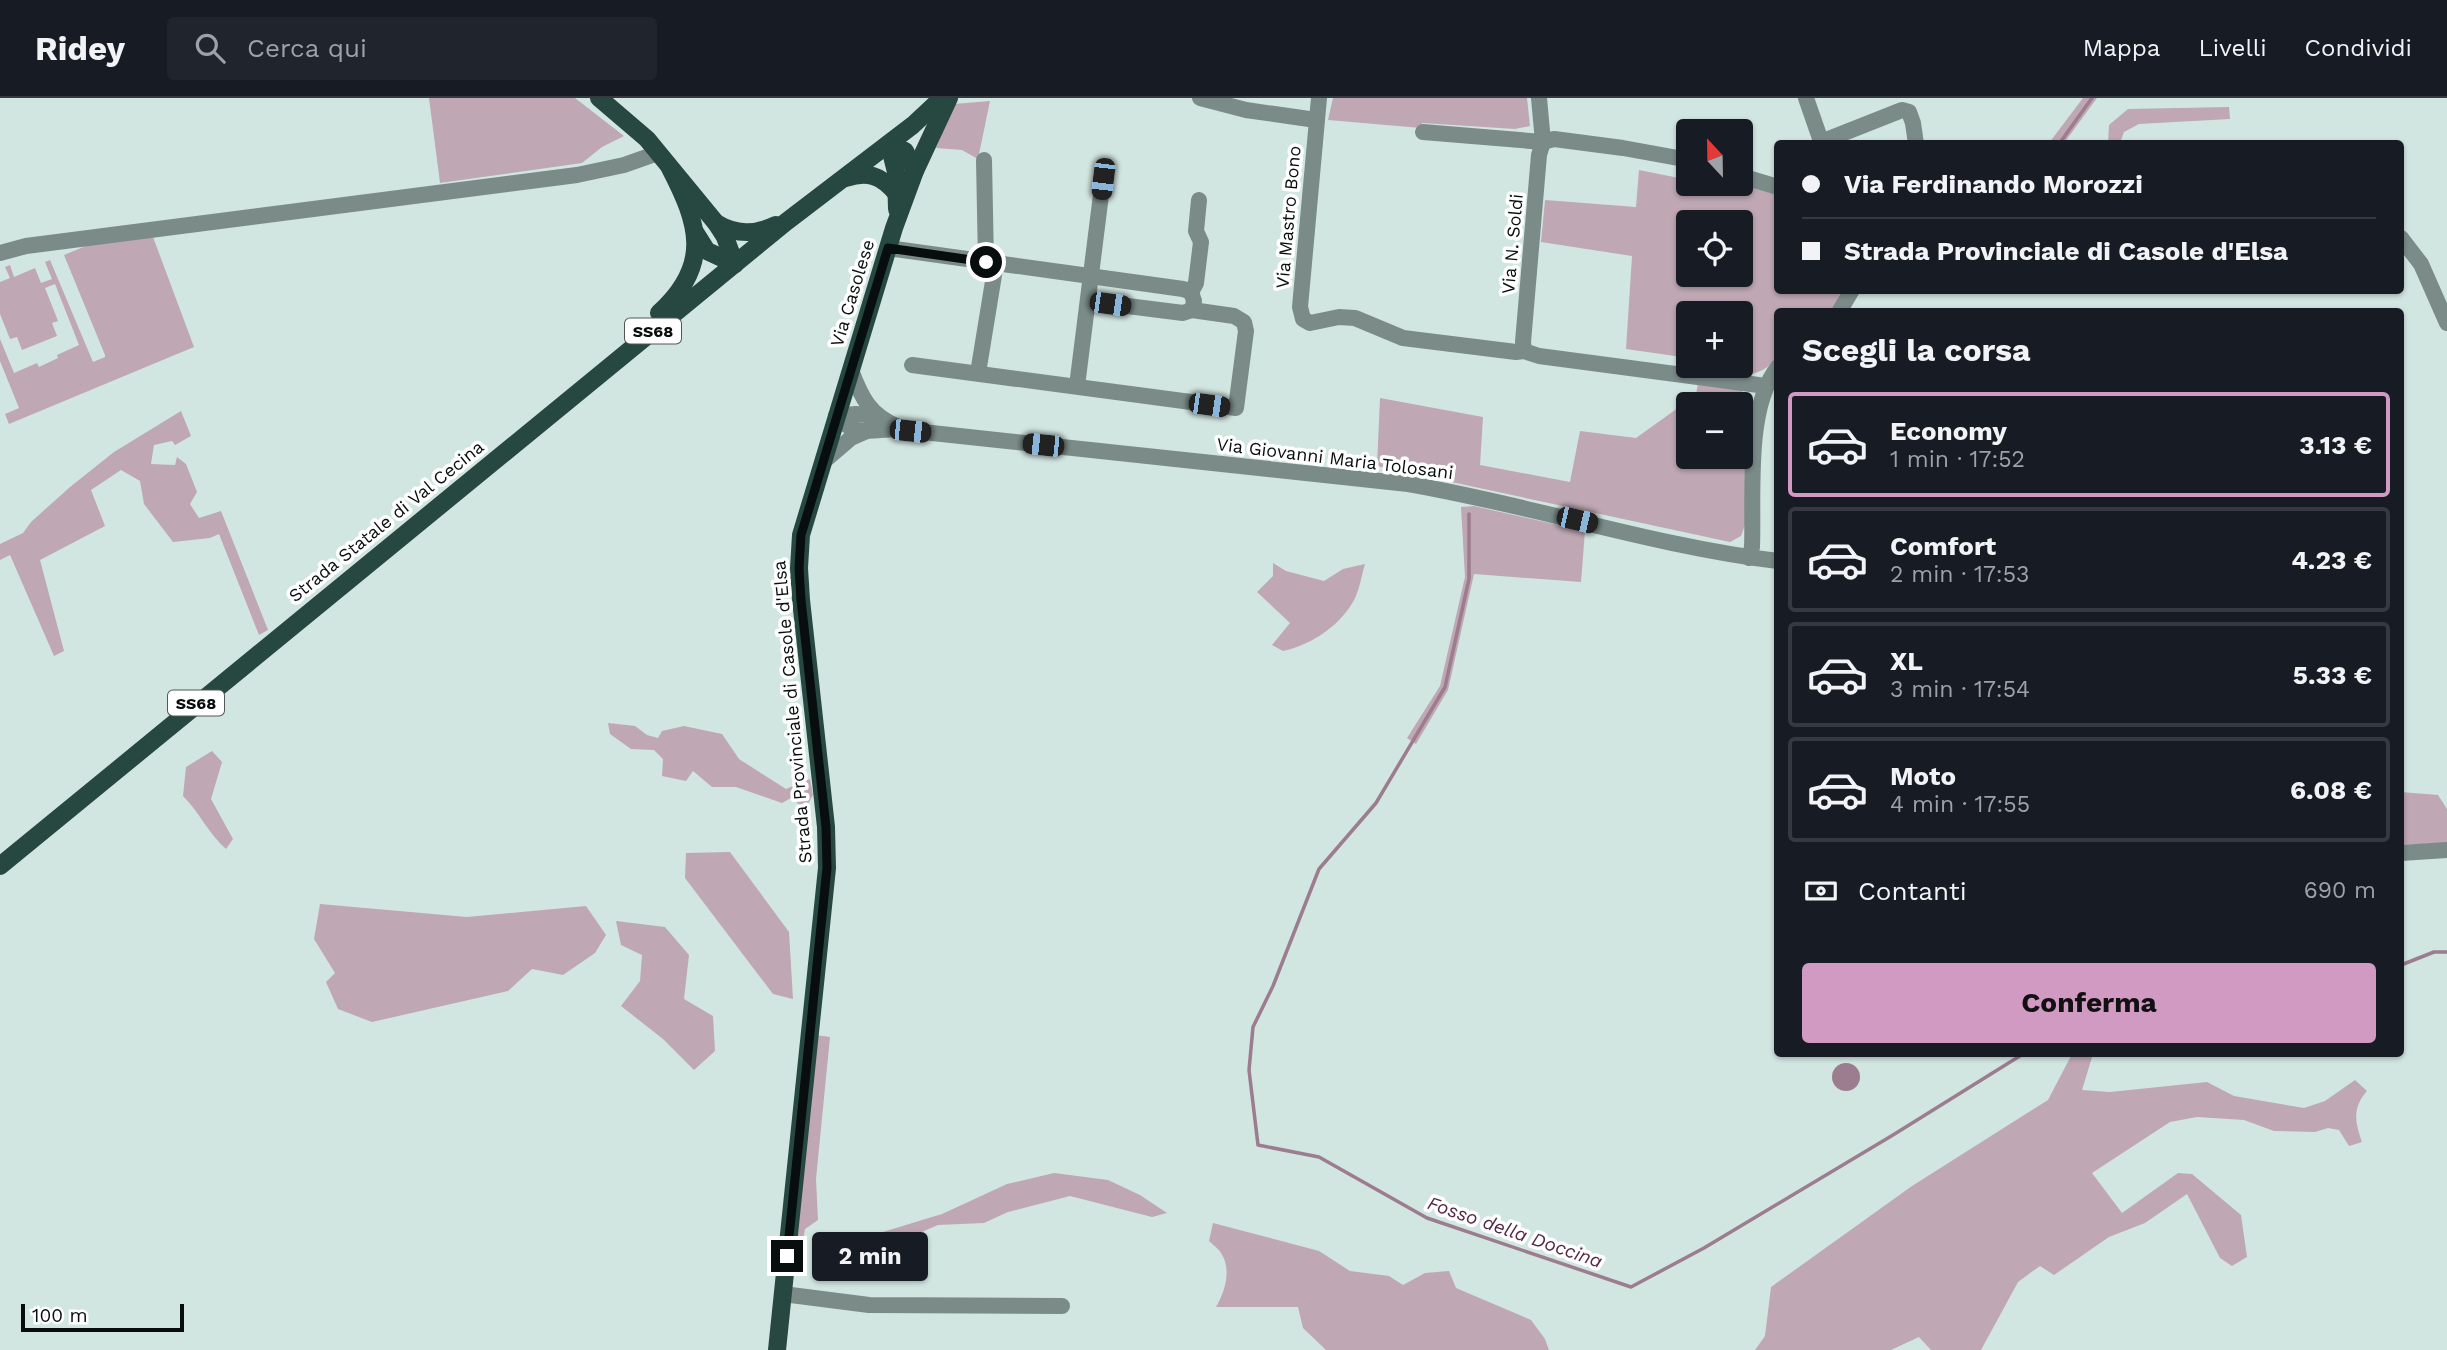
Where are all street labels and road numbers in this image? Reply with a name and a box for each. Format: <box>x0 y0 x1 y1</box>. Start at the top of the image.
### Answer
street label: Via Mastro Bono <box>1271 145 1305 289</box>
street label: Via N. Soldi <box>1497 193 1527 295</box>
street label: Via Casolese <box>826 237 878 349</box>
road number: SS68 <box>625 318 681 344</box>
street label: Via Giovanni Maria Tolosani <box>1216 433 1454 483</box>
street label: Strada Statale di Val Cecina <box>284 436 488 606</box>
street label: Strada Provinciale di Casole d'Elsa <box>768 560 816 864</box>
road number: SS68 <box>168 690 224 716</box>

